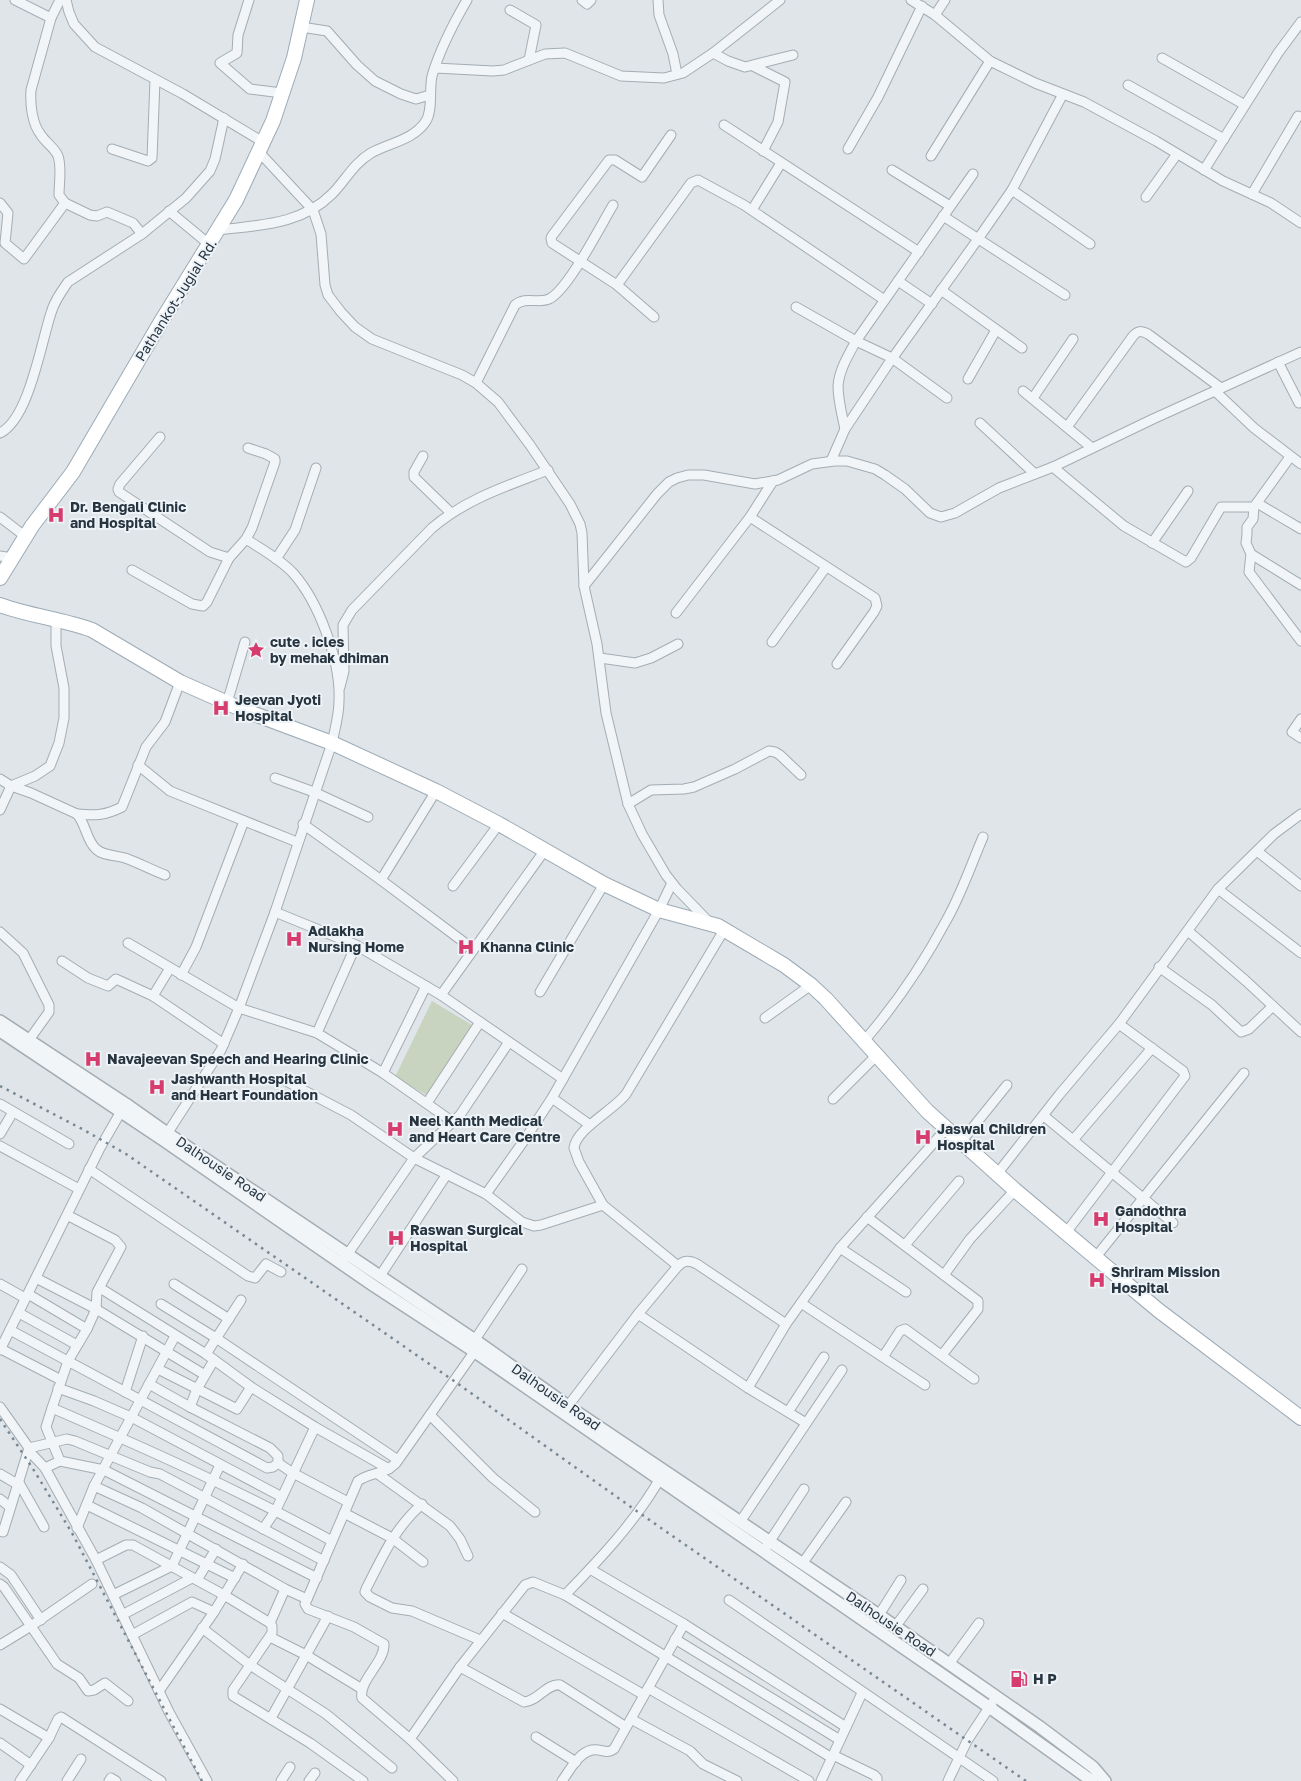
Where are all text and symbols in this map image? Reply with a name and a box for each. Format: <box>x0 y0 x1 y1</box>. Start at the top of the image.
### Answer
street label: Pathankot-Jugial Rd. <box>131 235 220 364</box>
place label: Dr. Bengali Clinic and Hospital <box>70 498 186 531</box>
hospital icon: Dr. Bengali Clinic and Hospital <box>46 505 66 525</box>
place label: cute . icles by mehak dhiman <box>270 633 389 666</box>
place icon: cute . icles by mehak dhiman <box>246 640 266 660</box>
place label: Jeevan Jyoti Hospital <box>235 691 321 724</box>
hospital icon: Jeevan Jyoti Hospital <box>211 698 231 718</box>
place label: Adlakha Nursing Home <box>308 922 404 955</box>
hospital icon: Adlakha Nursing Home <box>284 929 304 949</box>
hospital icon: Khanna Clinic <box>456 937 476 957</box>
place label: Khanna Clinic <box>480 938 574 955</box>
hospital icon: Navajeevan Speech and Hearing Clinic <box>83 1049 103 1069</box>
place label: Navajeevan Speech and Hearing Clinic <box>107 1050 369 1067</box>
place label: Jashwanth Hospital and Heart Foundation <box>171 1070 318 1103</box>
hospital icon: Jashwanth Hospital and Heart Foundation <box>147 1077 167 1097</box>
place label: Neel Kanth Medical and Heart Care Centre <box>409 1112 560 1145</box>
hospital icon: Neel Kanth Medical and Heart Care Centre <box>385 1119 405 1139</box>
place label: Jaswal Children Hospital <box>937 1120 1046 1153</box>
hospital icon: Jaswal Children Hospital <box>913 1127 933 1147</box>
street label: Dalhousie Road <box>173 1132 269 1205</box>
place label: Gandothra Hospital <box>1115 1202 1186 1235</box>
hospital icon: Gandothra Hospital <box>1091 1209 1111 1229</box>
place label: Raswan Surgical Hospital <box>410 1221 523 1254</box>
hospital icon: Raswan Surgical Hospital <box>386 1228 406 1248</box>
place label: Shriram Mission Hospital <box>1111 1263 1220 1296</box>
hospital icon: Shriram Mission Hospital <box>1087 1270 1107 1290</box>
street label: Dalhousie Road <box>509 1360 604 1434</box>
street label: Dalhousie Road <box>843 1587 939 1660</box>
fuel station icon: H P <box>1009 1669 1029 1689</box>
place label: H P <box>1033 1670 1057 1687</box>

